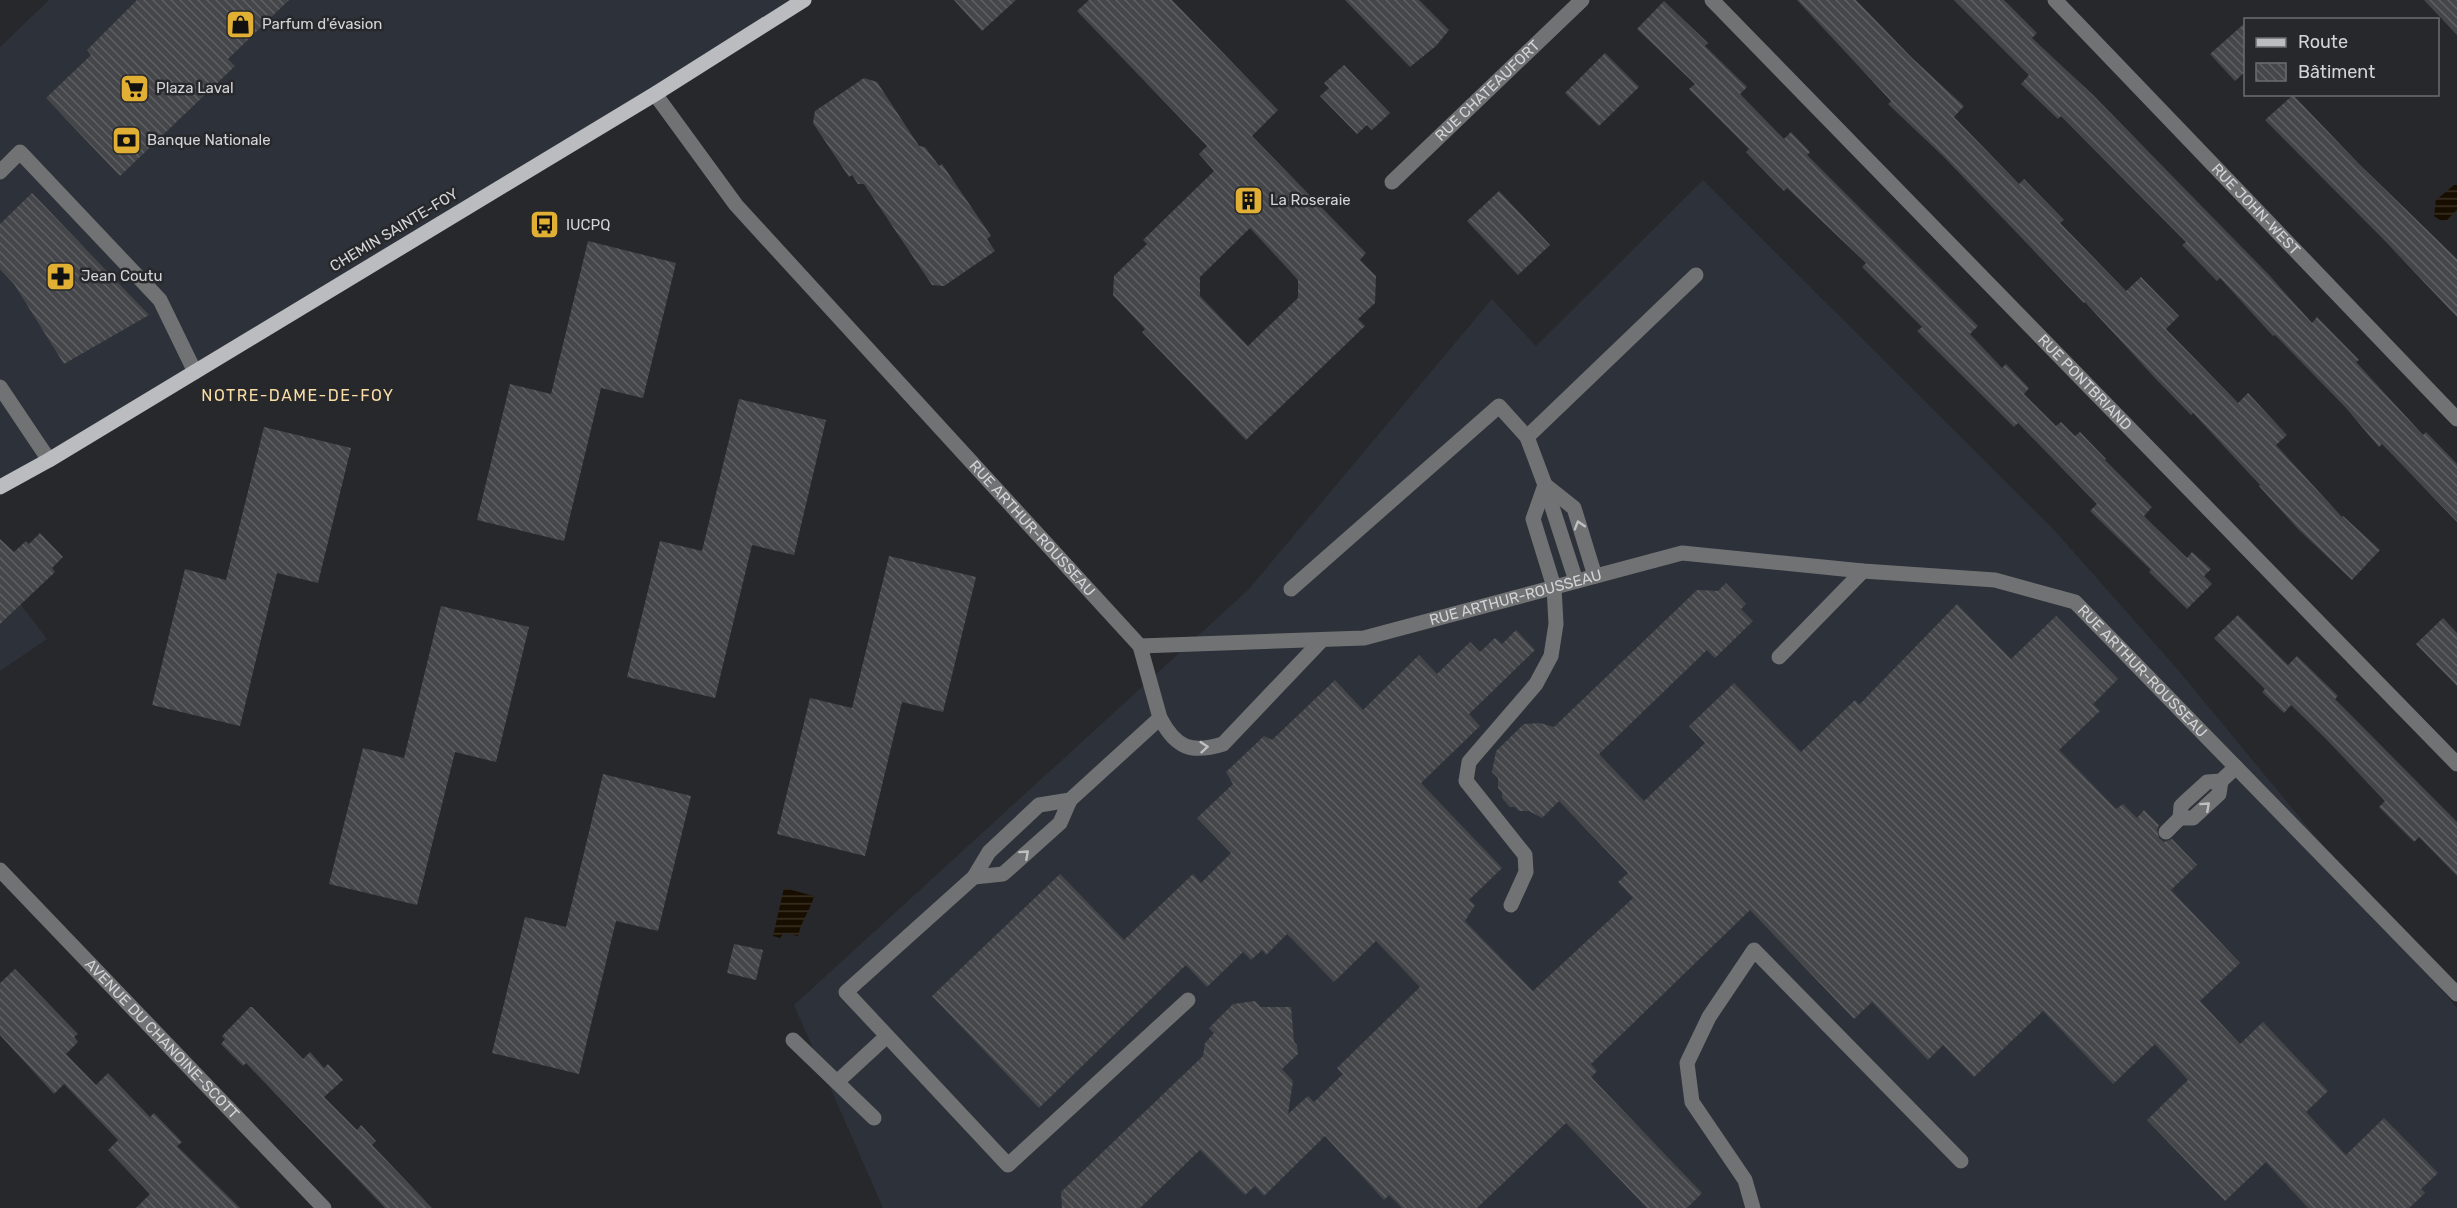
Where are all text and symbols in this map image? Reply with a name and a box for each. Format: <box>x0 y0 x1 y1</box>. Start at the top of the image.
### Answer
shop icon: Parfum d'évasion <box>225 8 257 40</box>
place label: Parfum d'évasion <box>262 15 382 33</box>
legend <box>2244 18 2439 96</box>
text: Route <box>2298 31 2348 53</box>
street label: RUE CHATEAUFORT <box>1431 36 1544 145</box>
text: Bâtiment <box>2298 61 2375 83</box>
supermarket icon: Plaza Laval <box>119 72 151 104</box>
place label: Plaza Laval <box>156 79 234 97</box>
bank icon: Banque Nationale <box>110 124 142 156</box>
place label: Banque Nationale <box>147 131 271 149</box>
street label: RUE JOHN-WEST <box>2208 160 2304 259</box>
street label: CHEMIN SAINTE-FOY <box>327 184 462 275</box>
building icon: La Roseraie <box>1233 184 1265 216</box>
place label: La Roseraie <box>1270 191 1351 209</box>
bus stop icon: IUCPQ <box>529 209 561 241</box>
place label: IUCPQ <box>566 216 610 234</box>
pharmacy icon: Jean Coutu <box>44 260 76 292</box>
place label: Jean Coutu <box>81 267 162 285</box>
street label: RUE PONTBRIAND <box>2034 331 2136 434</box>
district label: NOTRE-DAME-DE-FOY <box>201 386 395 405</box>
street label: RUE ARTHUR-ROUSSEAU <box>966 457 1099 600</box>
one-way arrow <box>1574 520 1586 531</box>
street label: RUE ARTHUR-ROUSSEAU <box>1427 566 1604 629</box>
street label: RUE ARTHUR-ROUSSEAU <box>2074 601 2211 741</box>
one-way arrow <box>1200 741 1209 754</box>
one-way arrow <box>2199 802 2210 813</box>
one-way arrow <box>1018 850 1029 861</box>
street label: AVENUE DU CHANOINE-SCOTT <box>81 955 243 1123</box>

